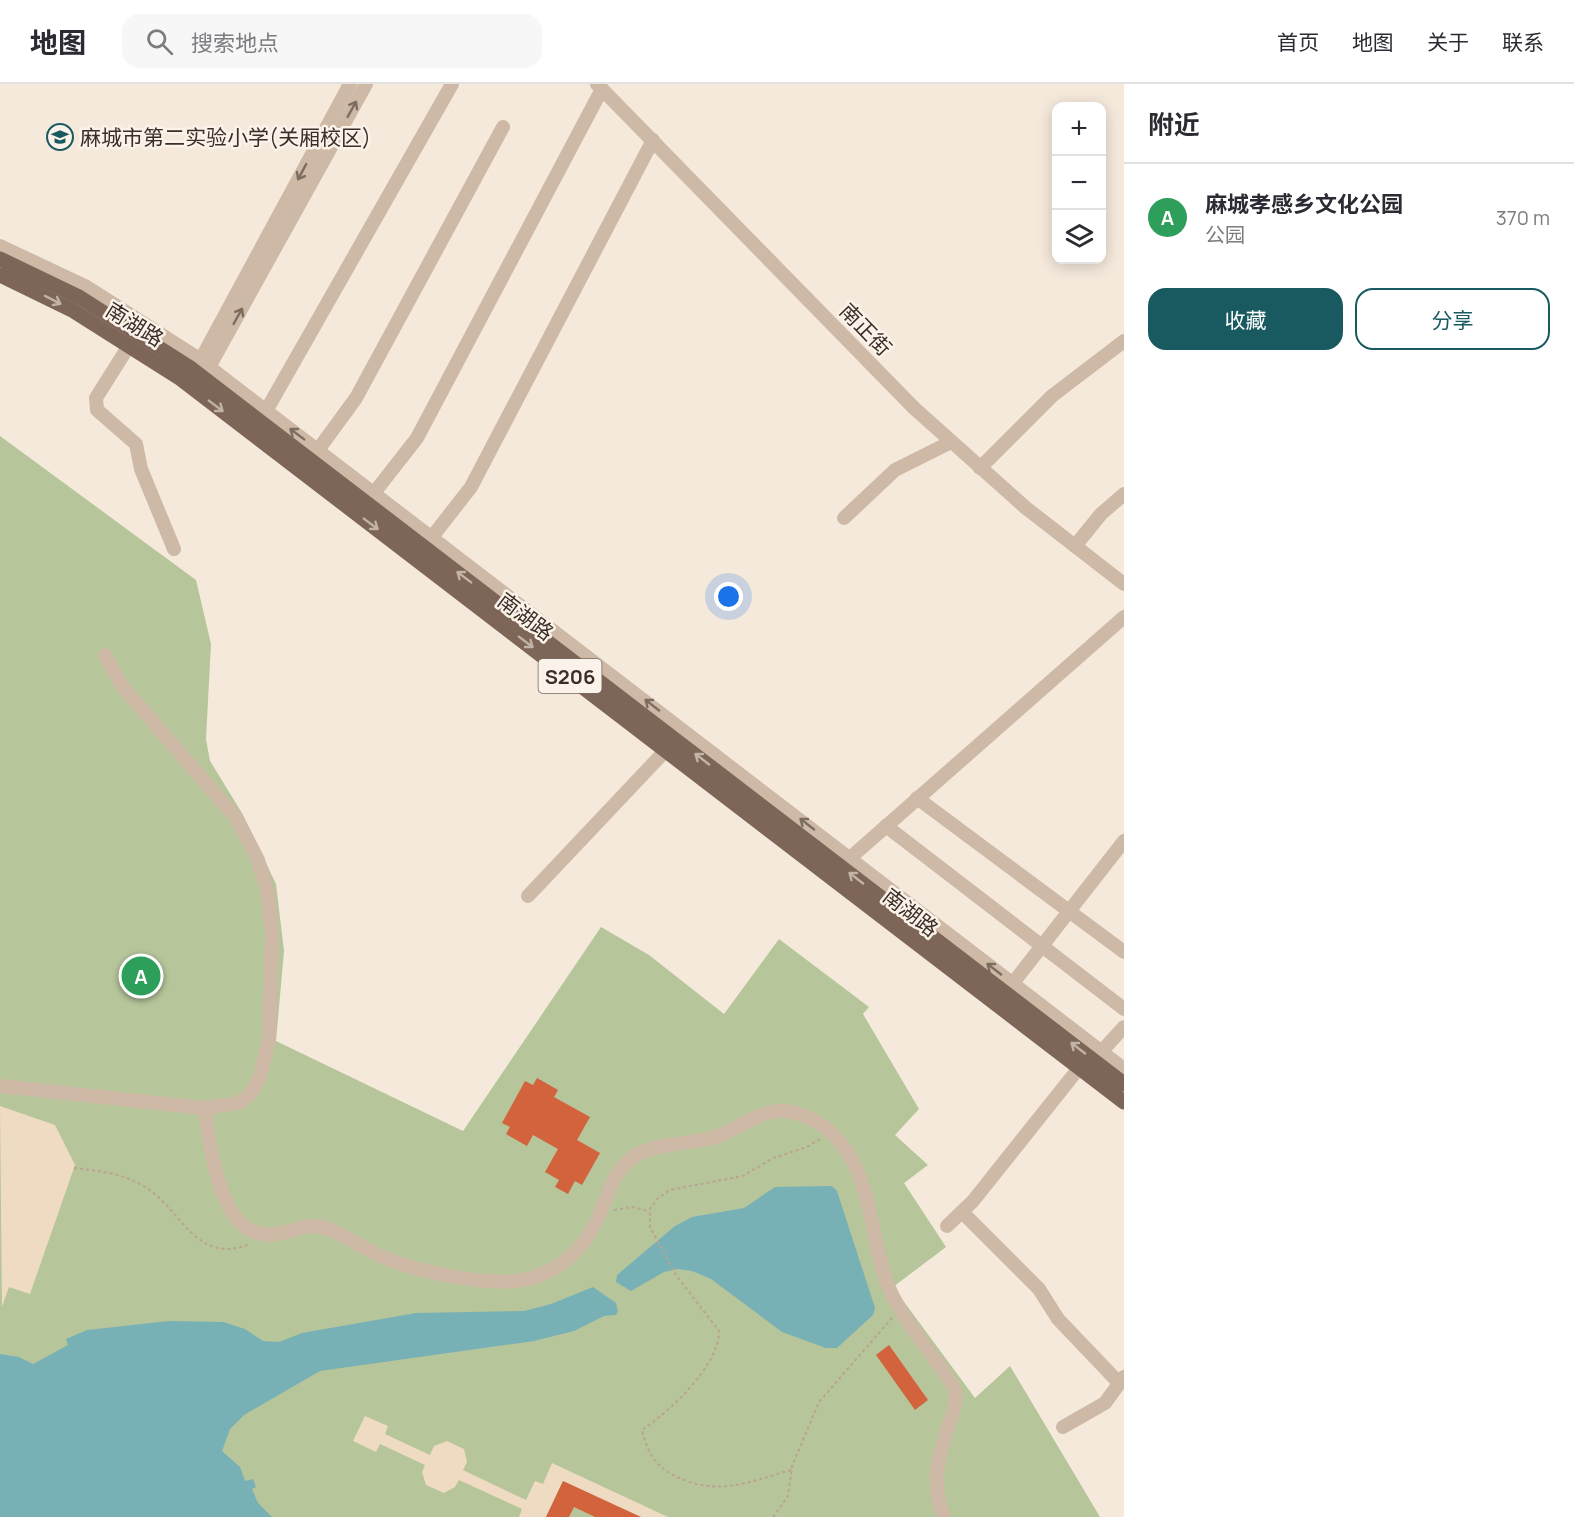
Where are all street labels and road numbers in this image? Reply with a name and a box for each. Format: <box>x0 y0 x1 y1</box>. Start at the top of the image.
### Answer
street label: 南湖路 <box>101 295 169 353</box>
street label: 南正街 <box>834 297 898 361</box>
street label: 南湖路 <box>492 586 560 646</box>
road number: S206 <box>538 659 602 693</box>
street label: 南湖路 <box>878 882 944 942</box>

